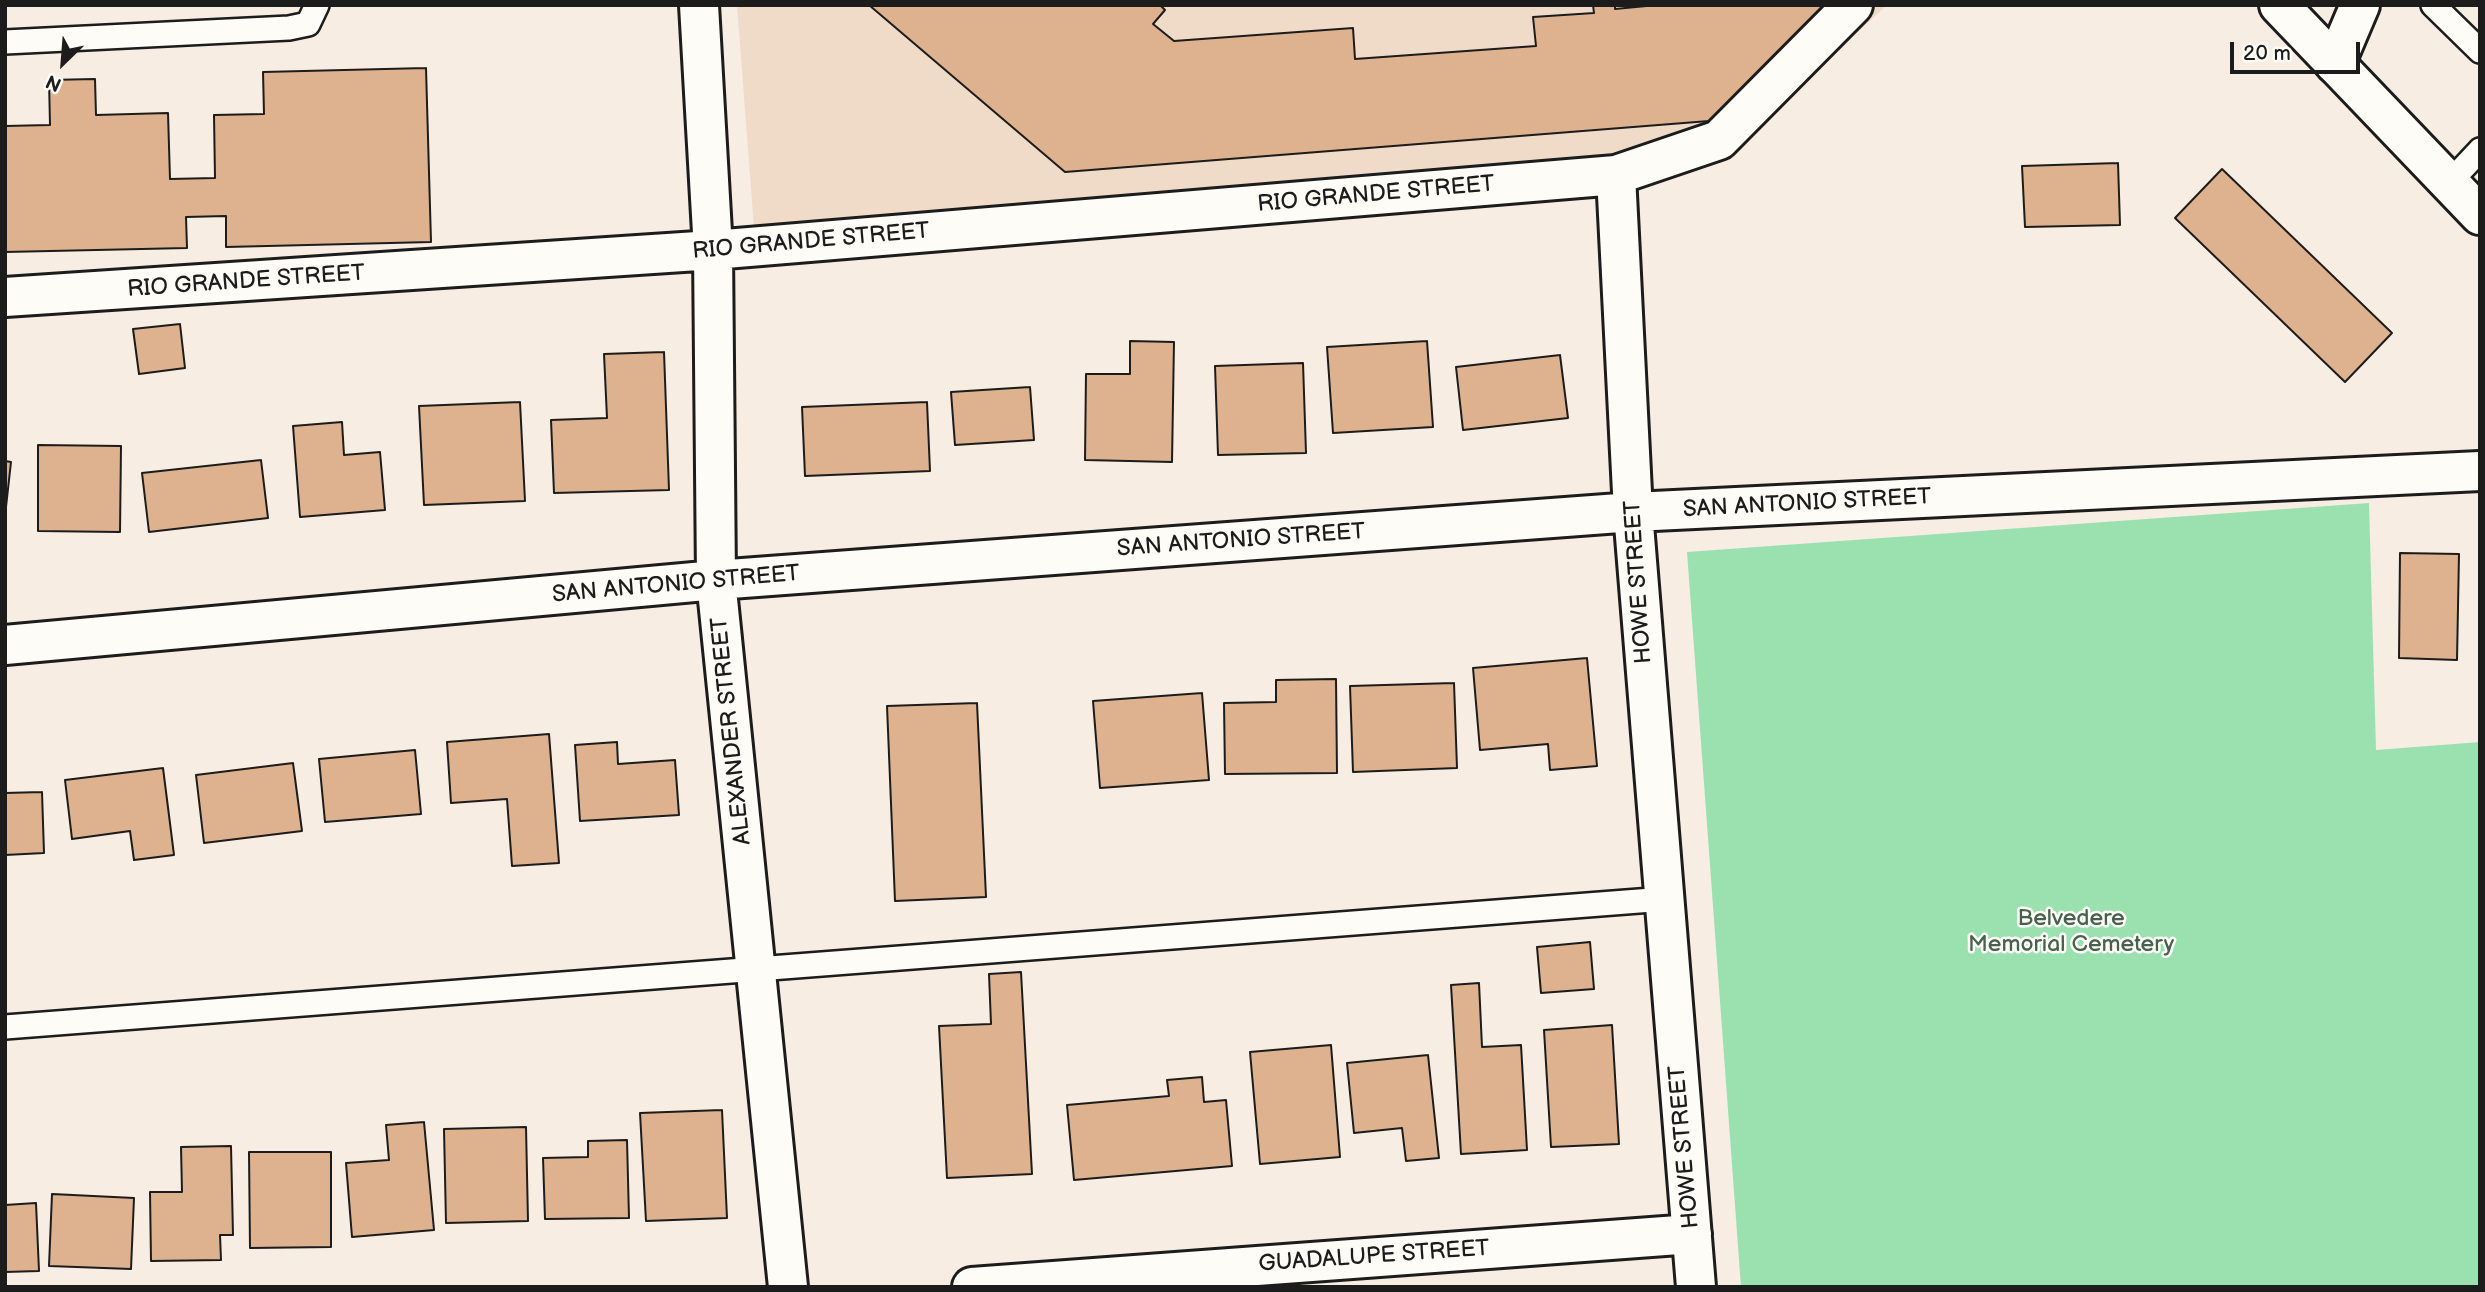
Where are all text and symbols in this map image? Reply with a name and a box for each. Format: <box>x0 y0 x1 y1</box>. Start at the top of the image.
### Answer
north arrow <box>28 28 98 98</box>
scale bar <box>2233 28 2362 72</box>
text: 20 m <box>2243 41 2291 66</box>
text: N <box>43 69 65 96</box>
street label: RIO GRANDE STREET <box>1256 171 1496 219</box>
street label: RIO GRANDE STREET <box>691 218 931 266</box>
street label: RIO GRANDE STREET <box>126 260 366 304</box>
street label: SAN ANTONIO STREET <box>1682 484 1932 524</box>
street label: HOWE STREET <box>1620 499 1658 665</box>
street label: SAN ANTONIO STREET <box>1116 519 1366 563</box>
street label: SAN ANTONIO STREET <box>551 560 801 610</box>
street label: ALEXANDER STREET <box>706 616 758 846</box>
park label: Belvedere Memorial Cemetery <box>1968 905 2174 959</box>
street label: HOWE STREET <box>1664 1064 1706 1230</box>
street label: GUADALUPE STREET <box>1258 1235 1490 1279</box>

